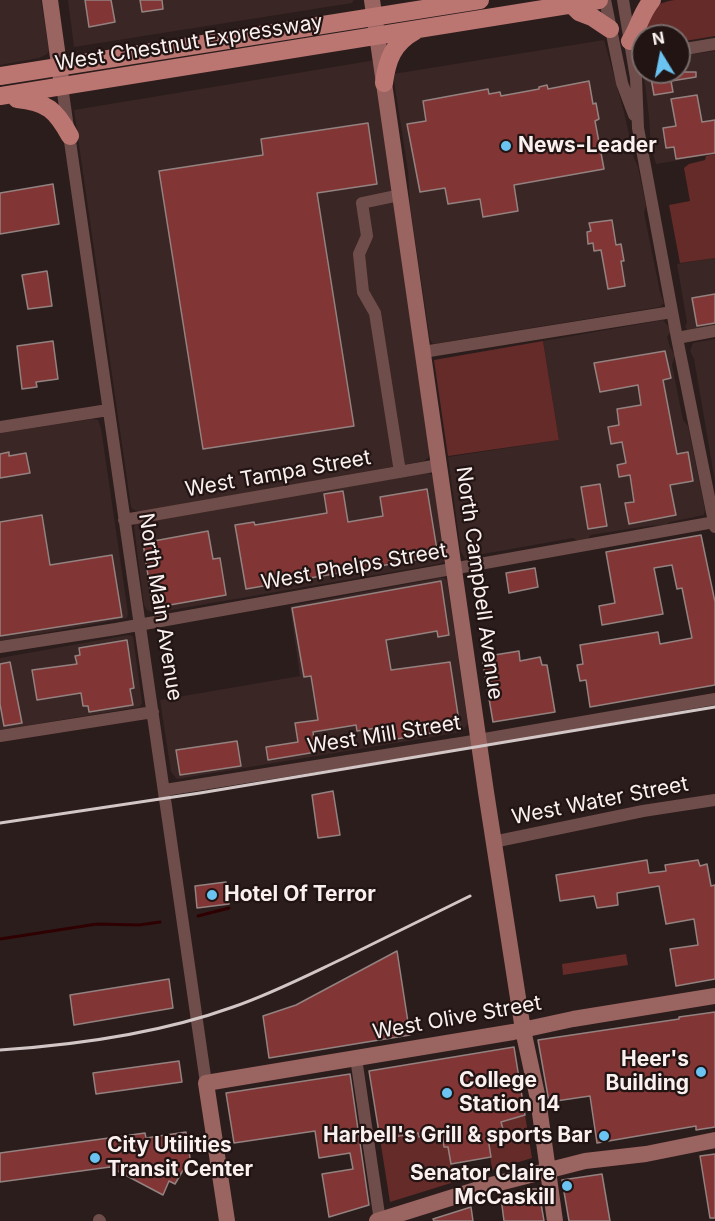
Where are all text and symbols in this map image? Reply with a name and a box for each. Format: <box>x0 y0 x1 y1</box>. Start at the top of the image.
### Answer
street label: West Chestnut Expressway <box>53 9 325 77</box>
north arrow <box>631 24 691 84</box>
text: N <box>650 27 666 49</box>
place label: News-Leader <box>518 133 657 159</box>
marker: News-Leader <box>499 139 513 153</box>
street label: West Tampa Street <box>183 445 373 503</box>
street label: North Campbell Avenue <box>450 465 508 701</box>
street label: North Main Avenue <box>133 511 187 703</box>
street label: West Phelps Street <box>259 538 449 596</box>
street label: West Mill Street <box>305 710 463 760</box>
street label: West Water Street <box>510 772 690 830</box>
place label: Hotel Of Terror <box>224 882 376 908</box>
marker: Hotel Of Terror <box>205 888 219 902</box>
street label: West Olive Street <box>371 991 543 1045</box>
place label: Heer's Building <box>605 1047 689 1097</box>
marker: Heer's Building <box>694 1065 708 1079</box>
place label: College Station 14 <box>459 1068 560 1118</box>
marker: College Station 14 <box>440 1086 454 1100</box>
place label: Harbell's Grill & sports Bar <box>323 1123 592 1149</box>
marker: Harbell's Grill & sports Bar <box>597 1129 611 1143</box>
place label: City Utilities Transit Center <box>107 1133 253 1183</box>
marker: City Utilities Transit Center <box>88 1151 102 1165</box>
place label: Senator Claire McCaskill <box>410 1161 555 1211</box>
marker: Senator Claire McCaskill <box>560 1179 574 1193</box>

